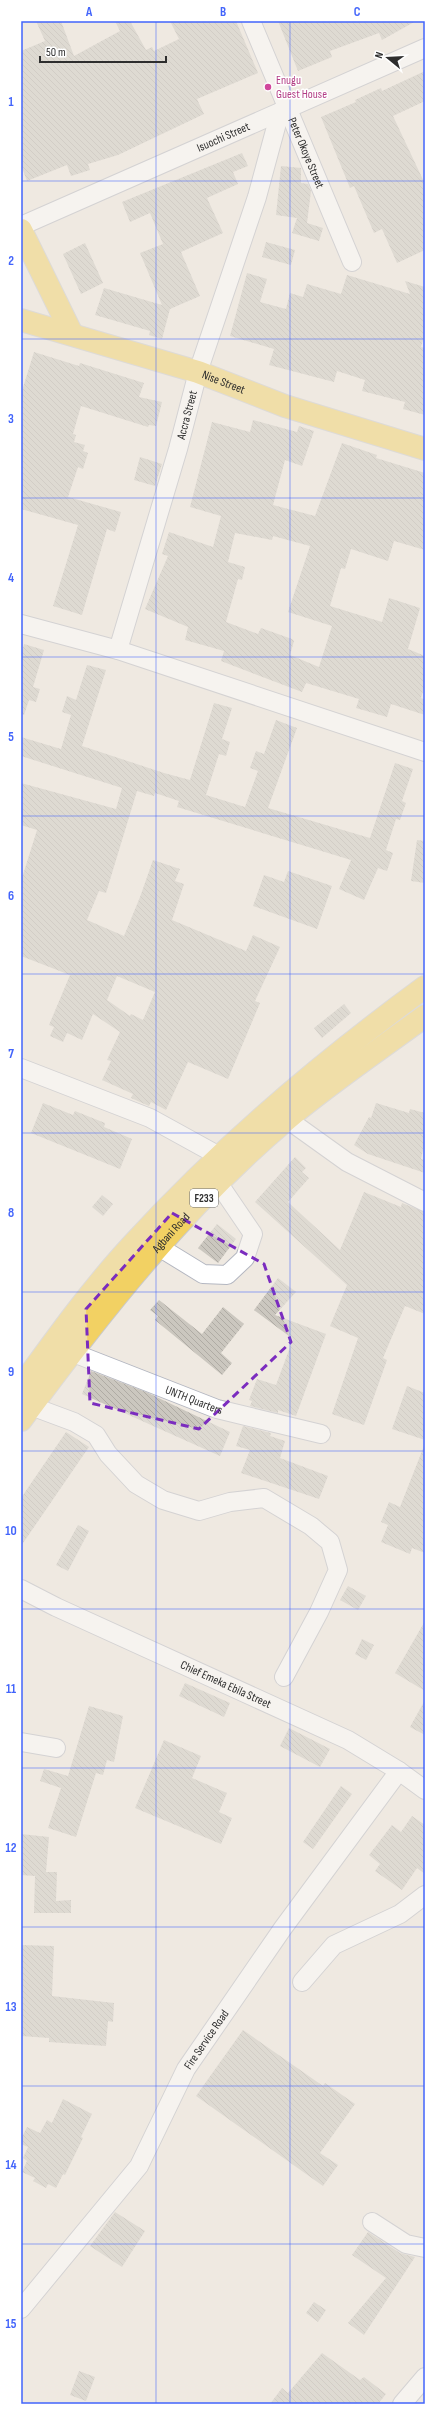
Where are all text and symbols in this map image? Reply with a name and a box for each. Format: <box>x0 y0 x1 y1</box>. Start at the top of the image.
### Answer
text: A <box>85 4 93 20</box>
text: B <box>220 4 226 20</box>
text: C <box>354 4 361 20</box>
scale bar <box>40 38 166 64</box>
north arrow <box>368 38 408 78</box>
text: 50 m <box>46 45 66 60</box>
text: N <box>372 50 386 60</box>
place label: Enugu Guest House <box>276 73 327 102</box>
marker: Enugu Guest House <box>263 82 273 92</box>
text: 1 <box>8 94 14 110</box>
street label: Peter Okoye Street <box>284 115 327 191</box>
street label: Isuochi Street <box>195 119 253 156</box>
text: 2 <box>8 253 14 269</box>
street label: Nise Street <box>200 367 247 398</box>
street label: Accra Street <box>174 389 201 442</box>
text: 3 <box>8 411 14 427</box>
text: 4 <box>8 570 14 586</box>
text: 5 <box>8 729 14 745</box>
text: 6 <box>8 888 14 904</box>
text: 7 <box>8 1046 14 1062</box>
road number: F233 <box>190 1189 218 1207</box>
text: 8 <box>8 1205 14 1221</box>
street label: Agbani Road <box>149 1210 193 1257</box>
text: 9 <box>8 1364 14 1380</box>
street label: UNTH Quarters <box>163 1383 224 1418</box>
text: 10 <box>5 1523 17 1539</box>
street label: Chief Emeka Ebila Street <box>178 1658 274 1712</box>
text: 11 <box>6 1681 16 1697</box>
text: 12 <box>6 1840 17 1856</box>
text: 13 <box>6 1999 17 2015</box>
street label: Fire Service Road <box>181 2007 232 2072</box>
text: 14 <box>5 2157 17 2173</box>
text: 15 <box>6 2316 17 2332</box>

